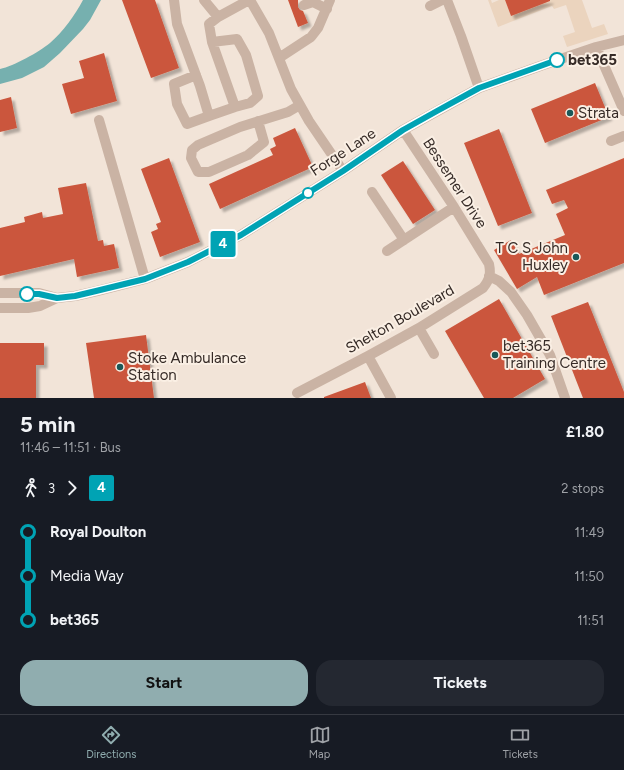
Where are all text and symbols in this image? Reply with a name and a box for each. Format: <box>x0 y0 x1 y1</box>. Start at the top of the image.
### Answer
place label: bet365 <box>568 51 617 69</box>
marker: bet365 <box>549 52 565 68</box>
place label: Strata <box>578 104 619 122</box>
marker: Strata <box>565 108 575 118</box>
street label: Forge Lane <box>307 124 379 180</box>
street label: Bessemer Drive <box>419 135 491 231</box>
unlabelled marker <box>302 187 314 199</box>
line badge: 4 <box>210 231 236 257</box>
text: 4 <box>219 235 227 252</box>
place label: T C S John Huxley <box>495 239 568 274</box>
marker: T C S John Huxley <box>571 252 581 262</box>
street label: Shelton Boulevard <box>343 281 457 357</box>
unlabelled marker <box>19 286 35 302</box>
place label: bet365 Training Centre <box>503 337 606 372</box>
place label: Stoke Ambulance Station <box>128 349 246 384</box>
marker: bet365 Training Centre <box>490 350 500 360</box>
marker: Stoke Ambulance Station <box>115 362 125 372</box>
text: 5 min <box>20 411 75 438</box>
text: £1.80 <box>566 423 604 441</box>
text: 11:46 – 11:51 · Bus <box>20 440 121 455</box>
icon: walk <box>20 477 42 499</box>
icon: forward <box>61 477 83 499</box>
text: 4 <box>97 479 106 496</box>
text: 3 <box>48 481 55 496</box>
text: 2 stops <box>561 481 604 496</box>
text: Royal Doulton <box>50 523 146 541</box>
text: 11:49 <box>575 525 604 540</box>
text: Media Way <box>50 567 124 585</box>
text: 11:50 <box>574 569 604 584</box>
text: bet365 <box>50 611 99 629</box>
text: 11:51 <box>577 613 604 628</box>
button: Start <box>20 660 308 706</box>
button: Tickets <box>316 660 604 706</box>
tab: Directions <box>86 724 136 761</box>
tab: Map <box>309 724 331 761</box>
tab: Tickets <box>503 724 538 761</box>

